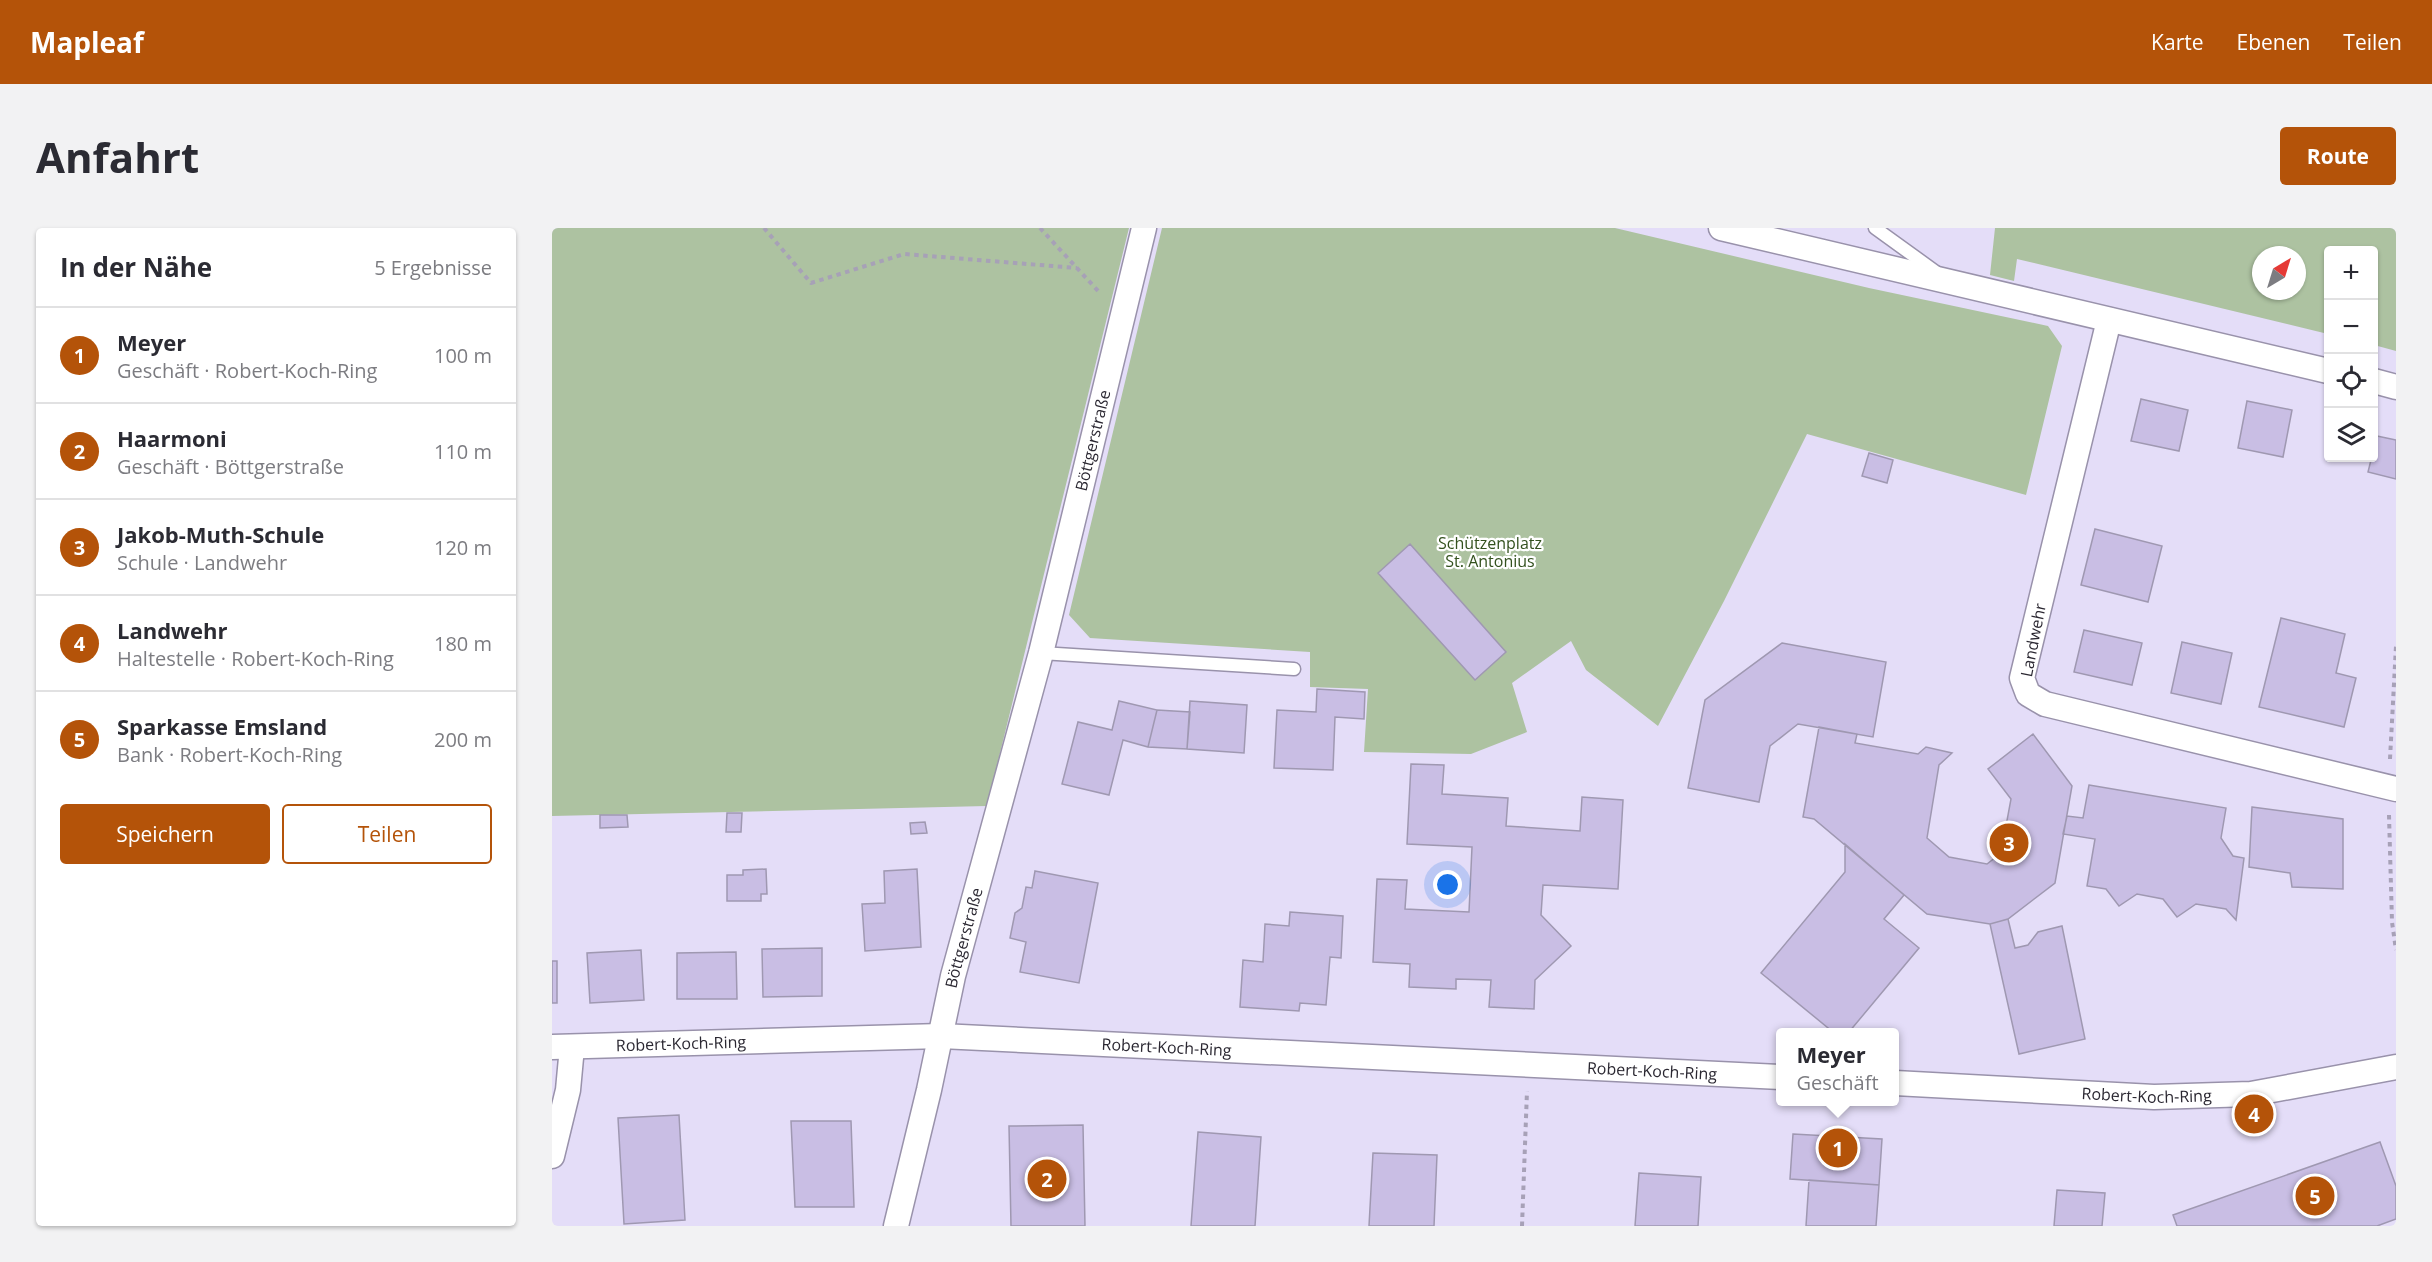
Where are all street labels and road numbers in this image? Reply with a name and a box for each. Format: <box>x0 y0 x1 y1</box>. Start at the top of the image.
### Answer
street label: Böttgerstraße <box>1070 388 1115 493</box>
street label: Landwehr <box>2015 601 2051 679</box>
street label: Böttgerstraße <box>940 885 988 990</box>
street label: Robert-Koch-Ring <box>616 1031 747 1056</box>
street label: Robert-Koch-Ring <box>1101 1033 1232 1061</box>
street label: Robert-Koch-Ring <box>1586 1057 1718 1085</box>
street label: Robert-Koch-Ring <box>2081 1082 2212 1108</box>

